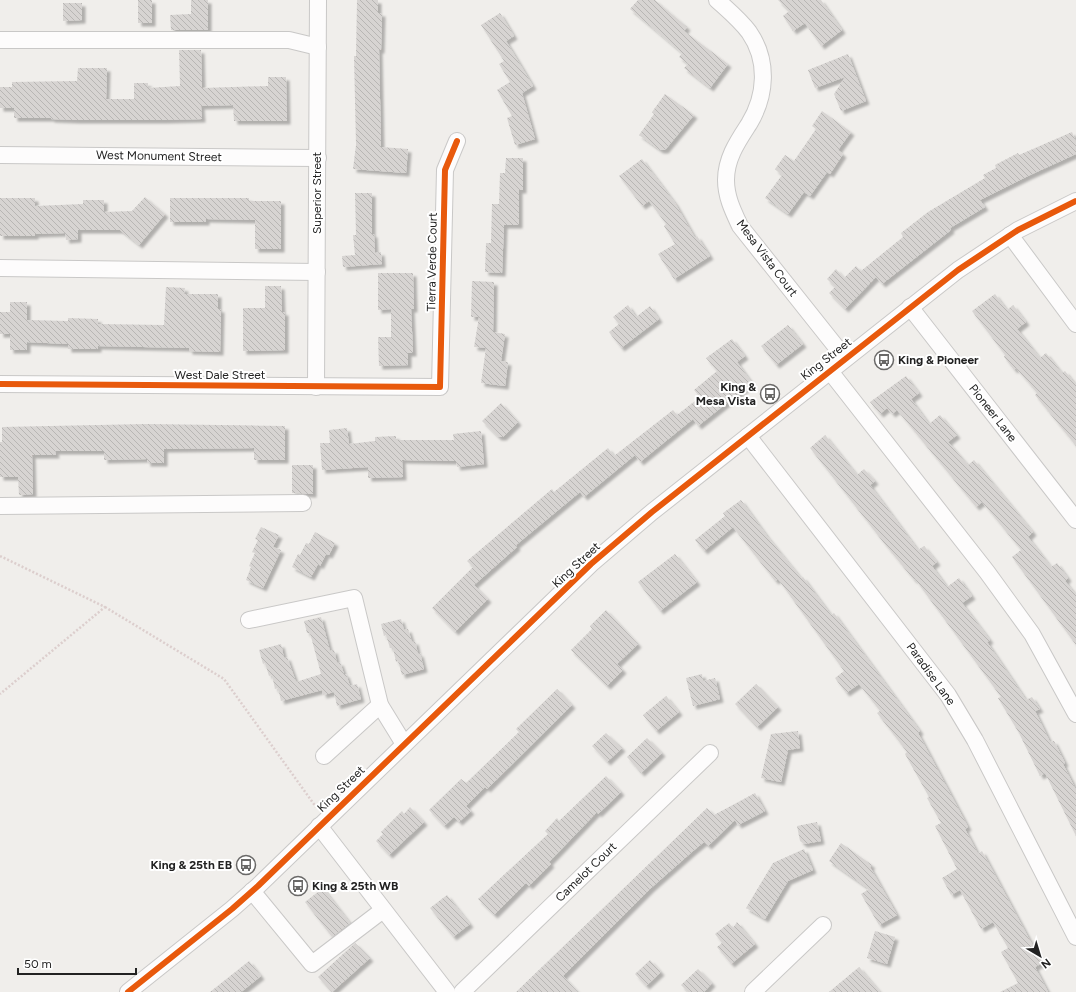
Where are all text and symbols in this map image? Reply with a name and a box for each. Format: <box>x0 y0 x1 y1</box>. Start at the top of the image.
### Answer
street label: West Monument Street <box>96 148 222 164</box>
street label: Superior Street <box>310 151 324 234</box>
street label: Tierra Verde Court <box>424 212 440 312</box>
street label: Mesa Vista Court <box>734 217 801 300</box>
street label: King Street <box>798 335 854 383</box>
bus stop icon: King & Pioneer <box>873 349 895 371</box>
place label: King & Pioneer <box>898 353 979 367</box>
street label: West Dale Street <box>175 368 266 382</box>
place label: King & Mesa Vista <box>696 380 756 408</box>
street label: Pioneer Lane <box>966 381 1020 445</box>
bus stop icon: King & Mesa Vista <box>759 383 781 405</box>
street label: King Street <box>549 539 603 591</box>
street label: Paradise Lane <box>904 640 959 708</box>
street label: King Street <box>314 763 368 815</box>
street label: Camelot Court <box>553 839 620 905</box>
bus stop icon: King & 25th EB <box>235 854 257 876</box>
place label: King & 25th EB <box>151 858 232 872</box>
bus stop icon: King & 25th WB <box>287 875 309 897</box>
place label: King & 25th WB <box>312 879 398 893</box>
north arrow <box>1020 936 1060 976</box>
scale bar <box>18 950 136 976</box>
text: N <box>1038 956 1053 971</box>
text: 50 m <box>24 957 52 971</box>

